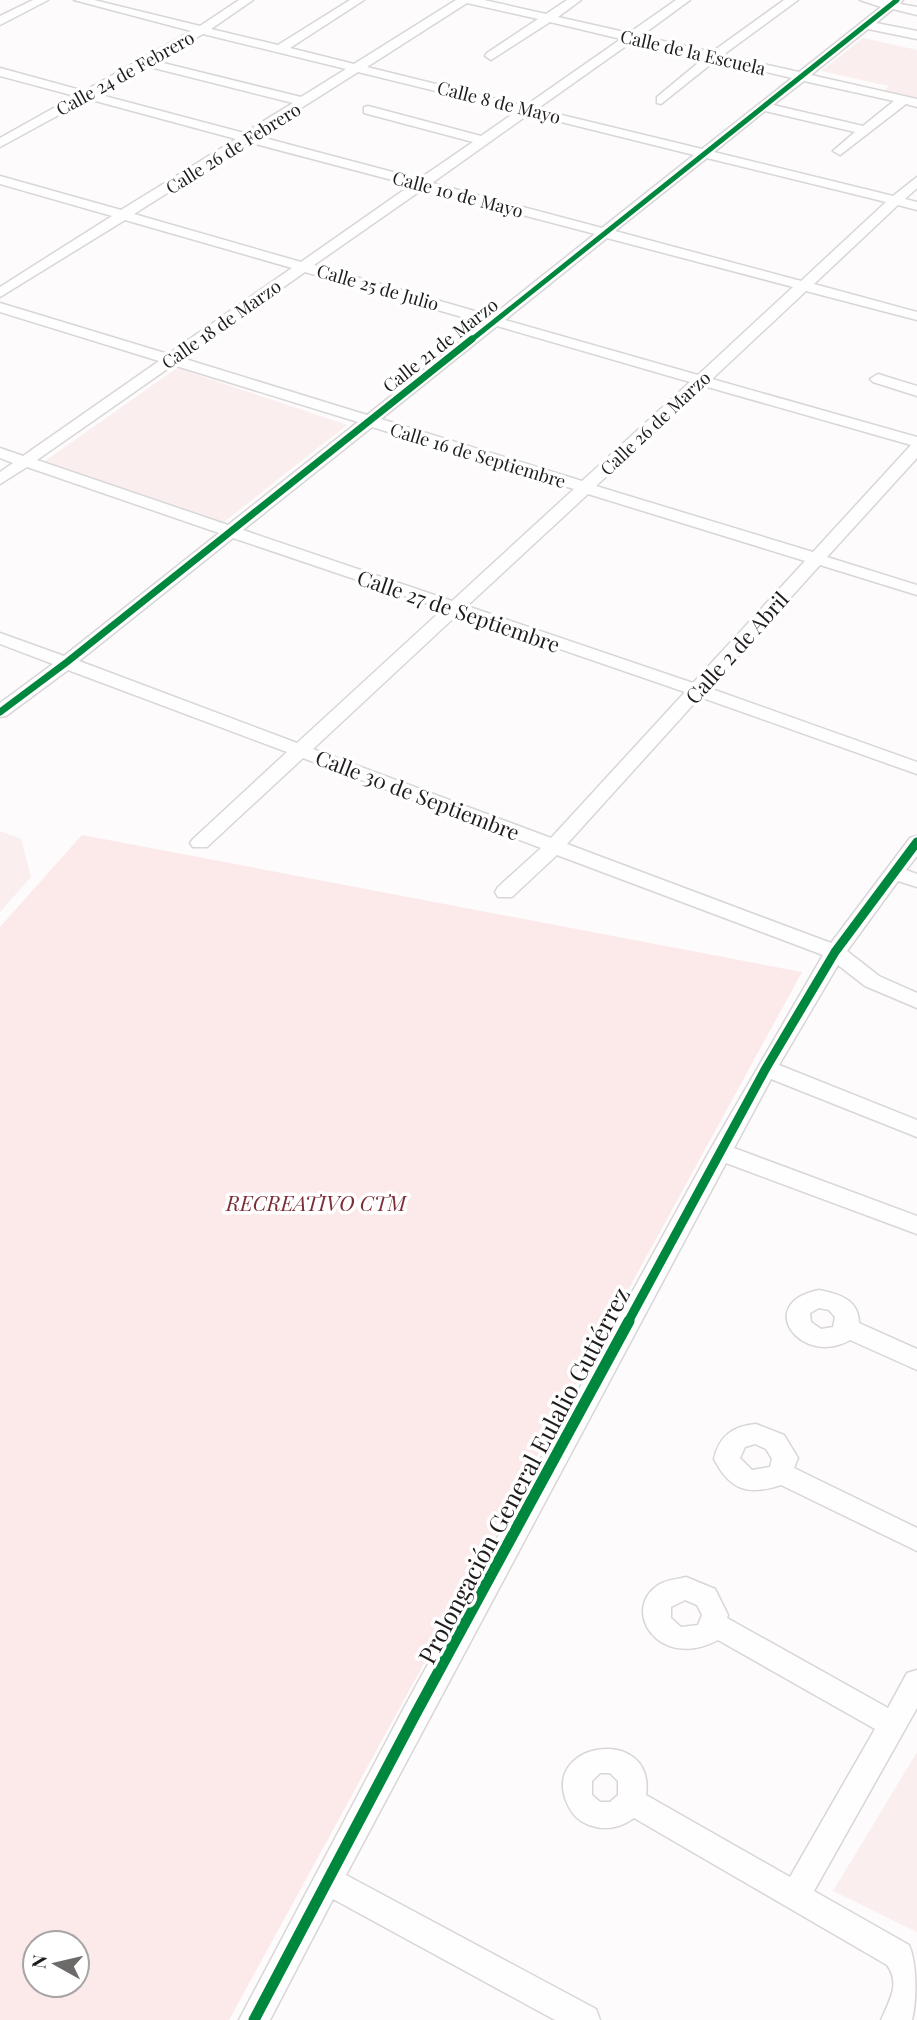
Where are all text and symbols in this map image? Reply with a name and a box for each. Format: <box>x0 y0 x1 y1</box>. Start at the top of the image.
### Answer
street label: Calle de la Escuela <box>618 24 768 80</box>
street label: Calle 24 de Febrero <box>52 25 198 121</box>
street label: Calle 8 de Mayo <box>435 75 563 129</box>
street label: Calle 26 de Febrero <box>161 97 305 199</box>
street label: Calle 10 de Mayo <box>390 165 526 223</box>
street label: Calle 25 de Julio <box>314 258 442 316</box>
street label: Calle 18 de Marzo <box>157 274 286 374</box>
street label: Calle 21 de Marzo <box>378 292 503 398</box>
street label: Calle 26 de Marzo <box>595 366 715 480</box>
street label: Calle 16 de Septiembre <box>387 417 569 493</box>
street label: Calle 27 de Septiembre <box>354 562 564 658</box>
street label: Calle 2 de Abril <box>678 585 794 709</box>
street label: Calle 30 de Septiembre <box>312 742 524 846</box>
park label: RECREATIVO CTM <box>225 1188 408 1216</box>
street label: Prolongación General Eulalio Gutiérrez <box>410 1281 636 1669</box>
north arrow <box>21 1929 91 1999</box>
text: N <box>24 1953 52 1970</box>

